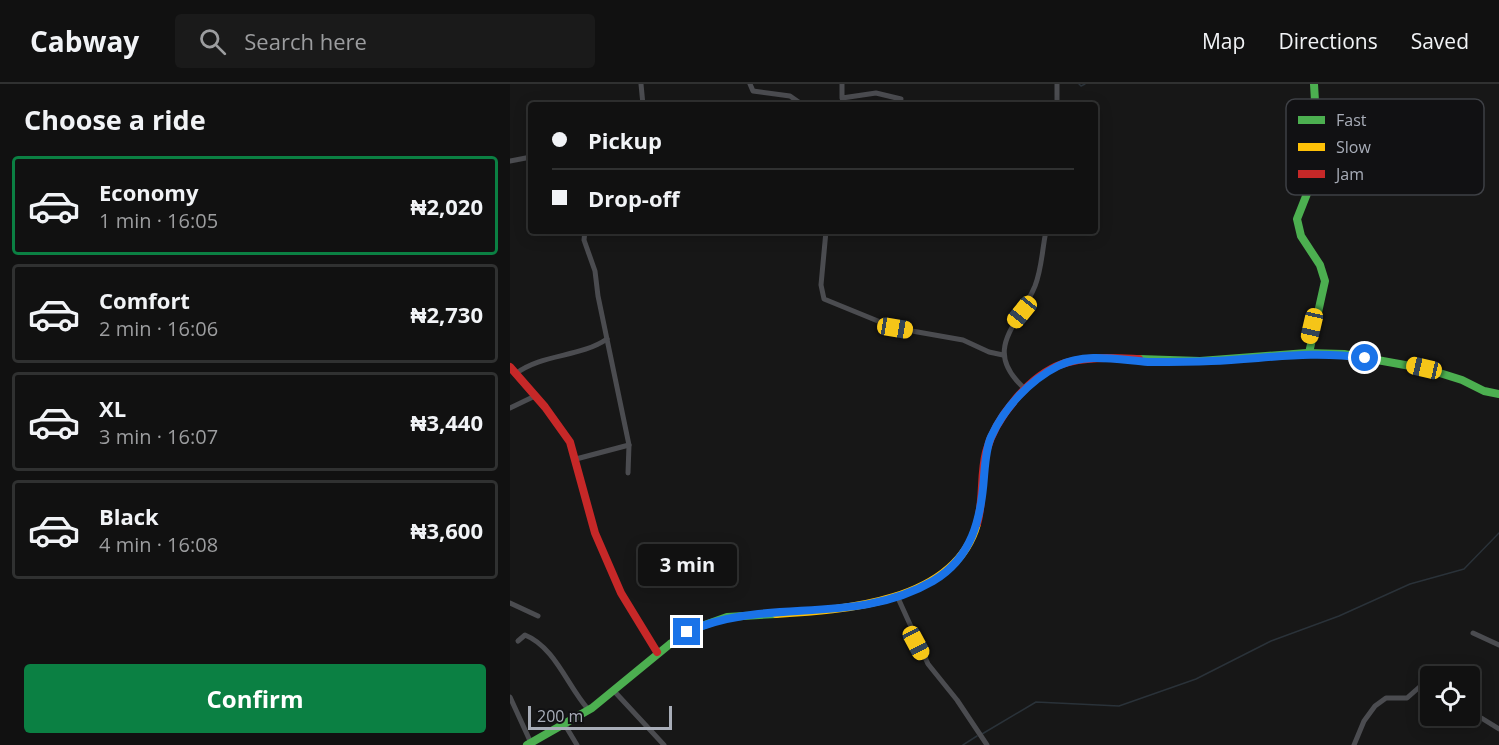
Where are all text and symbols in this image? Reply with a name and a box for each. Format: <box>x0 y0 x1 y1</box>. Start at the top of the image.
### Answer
search box <box>175 14 595 68</box>
text: Cabway <box>30 22 139 60</box>
icon: search <box>196 25 229 58</box>
text: Search here <box>244 26 367 56</box>
text: Map <box>1202 27 1245 55</box>
text: Directions <box>1278 27 1378 55</box>
text: Saved <box>1411 27 1469 55</box>
legend <box>1286 99 1484 195</box>
text: Choose a ride <box>24 101 206 138</box>
text: Fast <box>1336 109 1367 131</box>
text: Pickup <box>588 125 662 155</box>
text: Slow <box>1336 136 1371 158</box>
text: Jam <box>1334 163 1364 185</box>
text: Economy <box>99 177 198 207</box>
icon: car <box>27 179 81 233</box>
text: Drop-off <box>588 183 680 213</box>
text: ₦2,020 <box>411 191 483 221</box>
text: 1 min · 16:05 <box>99 207 218 234</box>
text: Comfort <box>99 285 190 315</box>
icon: car <box>27 287 81 341</box>
car <box>1004 292 1040 332</box>
text: ₦2,730 <box>411 299 483 329</box>
car <box>1299 306 1325 346</box>
text: 2 min · 16:06 <box>99 315 218 342</box>
car <box>876 316 914 340</box>
route start <box>1351 344 1378 371</box>
car <box>1404 355 1444 381</box>
text: XL <box>99 393 126 423</box>
icon: car <box>27 395 81 449</box>
text: ₦3,440 <box>411 407 483 437</box>
text: 3 min · 16:07 <box>99 423 218 450</box>
text: Black <box>99 501 159 531</box>
icon: car <box>27 503 81 557</box>
text: ₦3,600 <box>411 515 483 545</box>
text: 4 min · 16:08 <box>99 531 218 558</box>
callout: 3 min <box>638 545 736 587</box>
text: 3 min <box>660 551 715 578</box>
route end <box>673 618 700 645</box>
car <box>900 623 932 663</box>
button: Confirm <box>24 664 486 733</box>
map controls <box>1420 666 1480 726</box>
button: locate <box>1420 666 1480 726</box>
scale bar <box>528 703 672 730</box>
text: 200 m <box>537 705 583 727</box>

